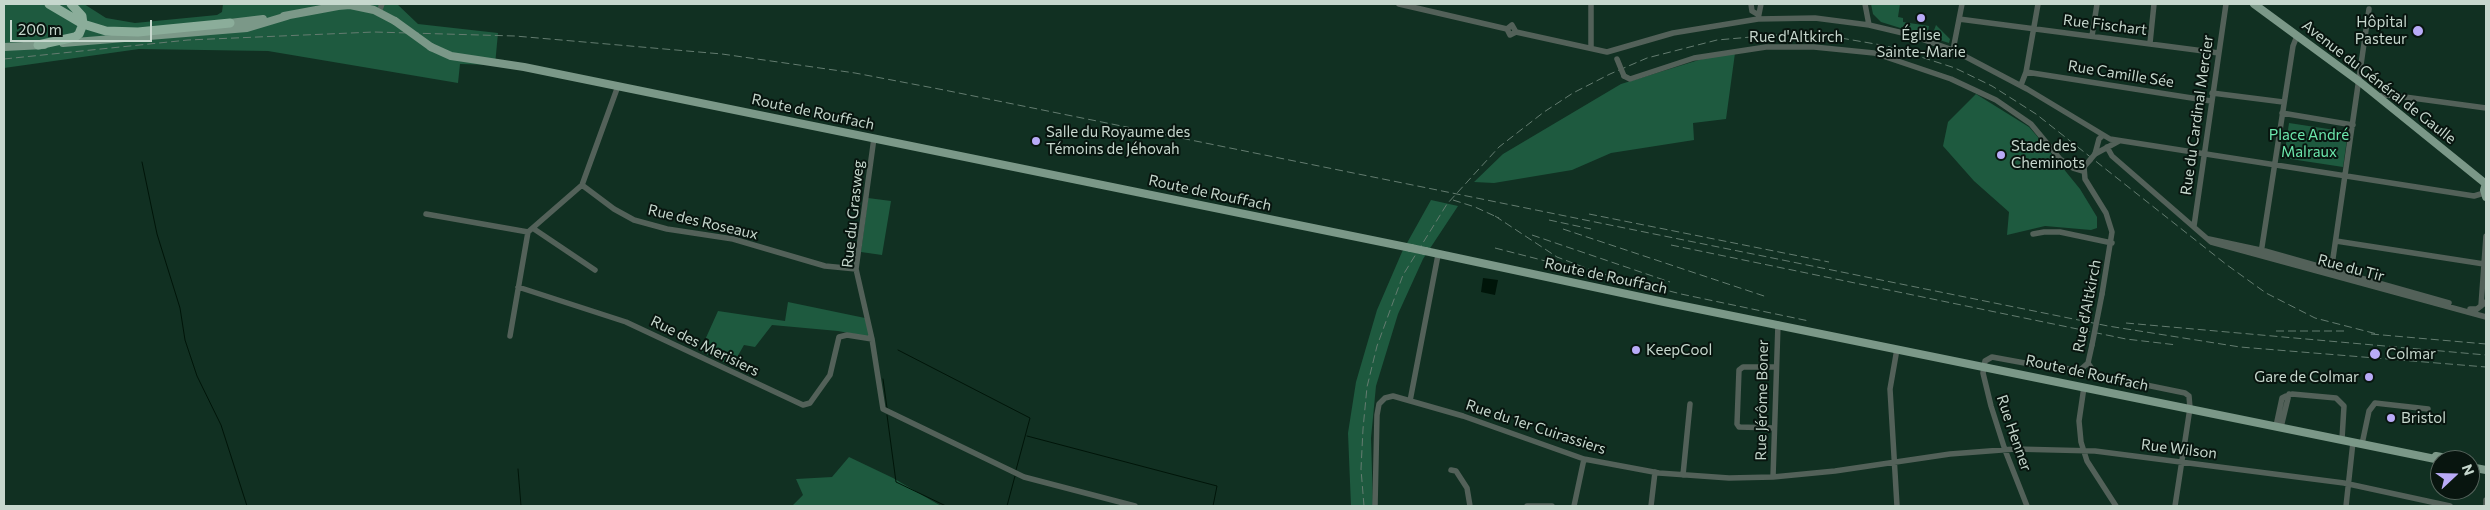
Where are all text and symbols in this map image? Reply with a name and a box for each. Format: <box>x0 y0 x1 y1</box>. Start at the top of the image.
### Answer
scale bar <box>12 10 155 42</box>
street label: Rue Fischart <box>2062 11 2148 39</box>
marker: Église Sainte-Marie <box>1915 12 1927 24</box>
place label: Hôpital Pasteur <box>2355 13 2407 48</box>
street label: Avenue du Général de Gaulle <box>2298 16 2460 148</box>
text: 200 m <box>18 20 62 38</box>
marker: Hôpital Pasteur <box>2411 24 2425 38</box>
place label: Église Sainte-Marie <box>1876 26 1966 61</box>
street label: Rue d'Altkirch <box>1749 28 1843 46</box>
street label: Rue du Cardinal Mercier <box>2177 34 2217 196</box>
street label: Rue Camille Sée <box>2067 57 2175 91</box>
street label: Route de Rouffach <box>750 90 876 134</box>
place label: Salle du Royaume des Témoins de Jéhovah <box>1046 123 1190 158</box>
park label: Place André Malraux <box>2269 126 2349 161</box>
marker: Salle du Royaume des Témoins de Jéhovah <box>1030 135 1042 147</box>
place label: Stade des Cheminots <box>2011 137 2085 172</box>
marker: Stade des Cheminots <box>1995 149 2007 161</box>
street label: Rue du Grasweg <box>838 159 868 269</box>
street label: Route de Rouffach <box>1147 171 1273 215</box>
street label: Rue des Roseaux <box>646 201 760 243</box>
street label: Rue du Tir <box>2316 250 2386 286</box>
street label: Route de Rouffach <box>1543 254 1669 298</box>
street label: Rue d'Altkirch <box>2069 258 2105 354</box>
street label: Rue des Merisiers <box>648 312 762 380</box>
street label: Rue Jérôme Boner <box>1752 339 1772 461</box>
place label: KeepCool <box>1646 341 1712 359</box>
marker: KeepCool <box>1630 344 1642 356</box>
place label: Colmar <box>2386 345 2436 363</box>
marker: Colmar <box>2368 347 2382 361</box>
street label: Route de Rouffach <box>2024 351 2150 395</box>
place label: Gare de Colmar <box>2254 368 2359 386</box>
marker: Gare de Colmar <box>2363 371 2375 383</box>
street label: Rue Henner <box>1993 393 2035 473</box>
street label: Rue du 1er Cuirassiers <box>1464 396 1608 458</box>
place label: Bristol <box>2401 409 2446 427</box>
marker: Bristol <box>2385 412 2397 424</box>
street label: Rue Wilson <box>2140 435 2218 463</box>
north arrow <box>2430 450 2480 500</box>
text: N <box>2459 462 2478 478</box>

